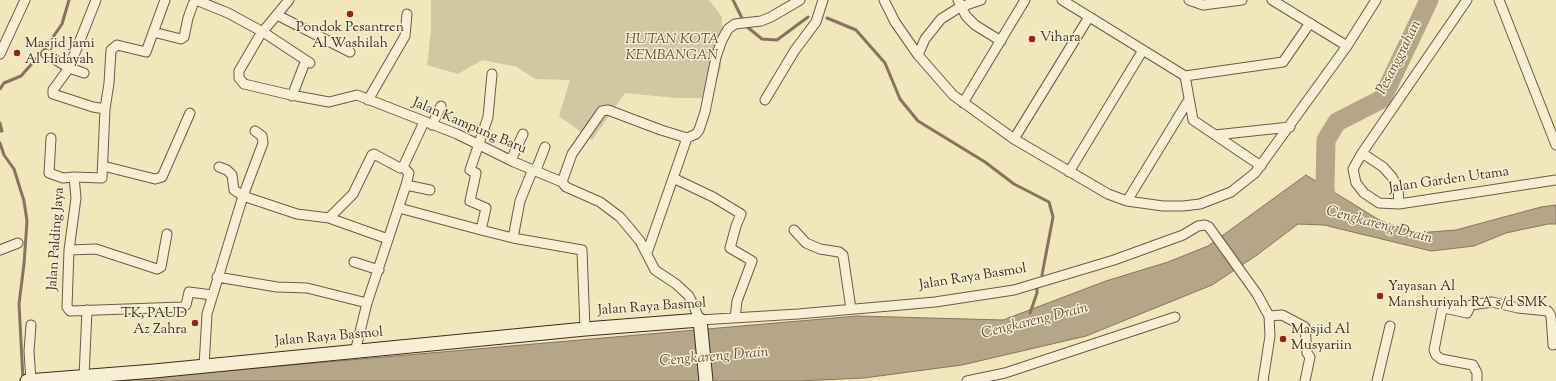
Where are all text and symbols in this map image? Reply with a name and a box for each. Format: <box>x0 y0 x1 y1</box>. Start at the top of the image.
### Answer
marker: Pondok Pesantren Al Washilah <box>345 9 355 19</box>
water label: Pesanggrahan <box>1374 18 1426 98</box>
place label: Pondok Pesantren Al Washilah <box>296 21 404 54</box>
place label: Vihara <box>1040 31 1081 47</box>
park label: HUTAN KOTA KEMBANGAN <box>625 33 719 66</box>
marker: Vihara <box>1027 34 1037 44</box>
place label: Masjid Jami Al Hidayah <box>25 37 95 70</box>
marker: Masjid Jami Al Hidayah <box>12 48 22 58</box>
street label: Jalan Kampung Baru <box>409 95 529 159</box>
street label: Jalan Garden Utama <box>1388 164 1510 198</box>
street label: Jalan Palding Jaya <box>45 187 69 291</box>
water label: Cengkareng Drain <box>1324 203 1434 249</box>
street label: Jalan Raya Basmol <box>918 261 1028 295</box>
place label: Yayasan Al Manshuriyah RA s/d SMK <box>1388 280 1548 312</box>
marker: Yayasan Al Manshuriyah RA s/d SMK <box>1375 291 1385 301</box>
street label: Jalan Raya Basmol <box>597 296 707 320</box>
water label: Cengkareng Drain <box>980 300 1090 344</box>
place label: TK, PAUD Az Zahra <box>121 307 187 340</box>
marker: TK, PAUD Az Zahra <box>190 318 200 328</box>
place label: Masjid Al Musyariin <box>1291 323 1352 356</box>
street label: Jalan Raya Basmol <box>274 325 384 351</box>
marker: Masjid Al Musyariin <box>1278 334 1288 344</box>
water label: Cengkareng Drain <box>659 344 769 372</box>

